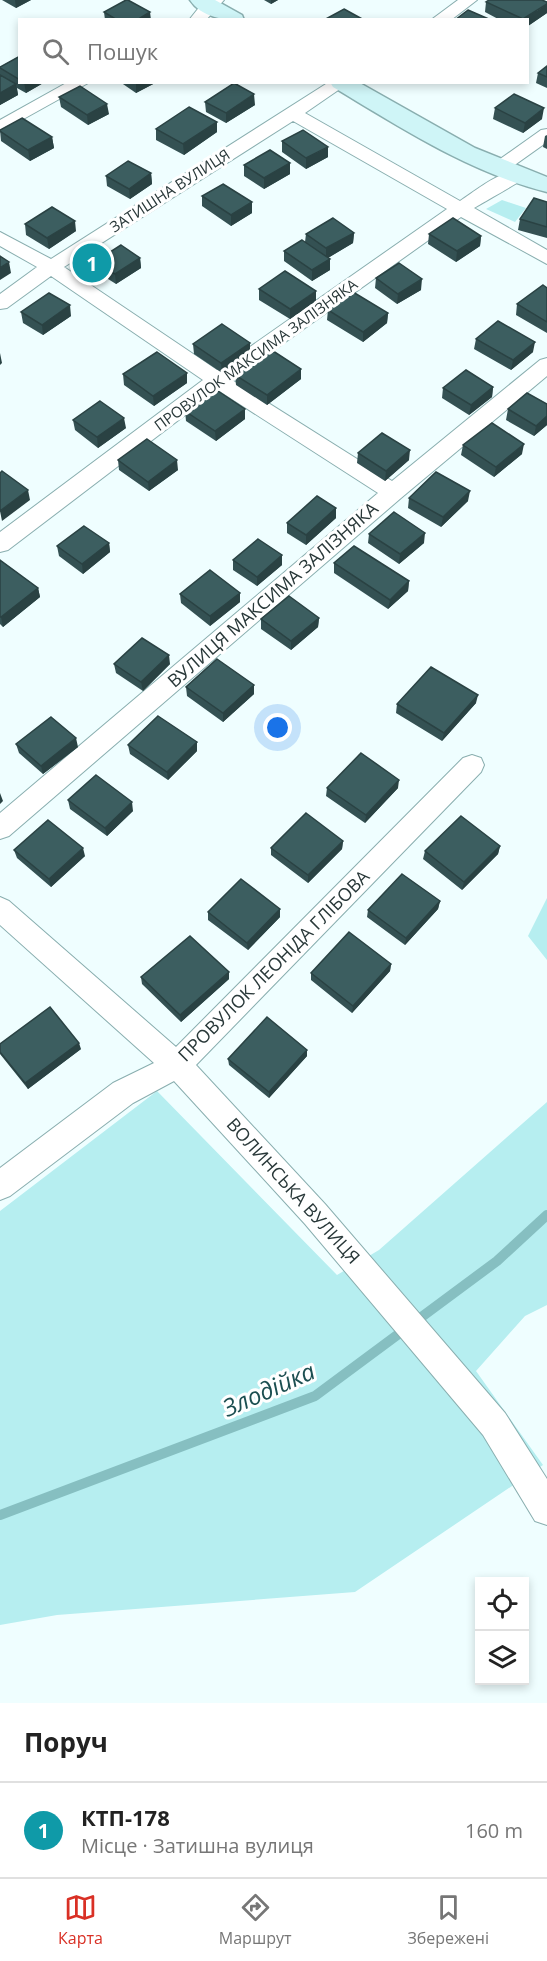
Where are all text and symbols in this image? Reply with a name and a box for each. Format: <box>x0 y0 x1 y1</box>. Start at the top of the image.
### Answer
search box <box>18 18 529 84</box>
icon: search <box>39 35 72 68</box>
text: Пошук <box>87 36 158 66</box>
street label: ЗАТИШНА ВУЛИЦЯ <box>106 144 233 236</box>
pin: 1 <box>72 240 112 286</box>
street label: ПРОВУЛОК МАКСИМА ЗАЛІЗНЯКА <box>150 273 361 435</box>
street label: ВУЛИЦЯ МАКСИМА ЗАЛІЗНЯКА <box>162 496 383 692</box>
your location <box>263 713 292 742</box>
street label: ПРОВУЛОК ЛЕОНІДА ГЛІБОВА <box>172 864 375 1066</box>
street label: ВОЛИНСЬКА ВУЛИЦЯ <box>222 1112 366 1268</box>
water label: Злодійка <box>216 1353 320 1424</box>
map controls <box>475 1577 529 1685</box>
button: locate <box>475 1577 529 1631</box>
button: layers <box>475 1631 529 1685</box>
text: Поруч <box>24 1724 108 1760</box>
text: КТП-178 <box>81 1802 170 1832</box>
text: 1 <box>38 1817 49 1844</box>
text: 160 m <box>465 1817 523 1844</box>
text: Місце · Затишна вулиця <box>81 1832 314 1859</box>
tab: Карта <box>58 1891 103 1949</box>
tab: Маршрут <box>219 1891 291 1949</box>
tab: Збережені <box>407 1891 489 1949</box>

